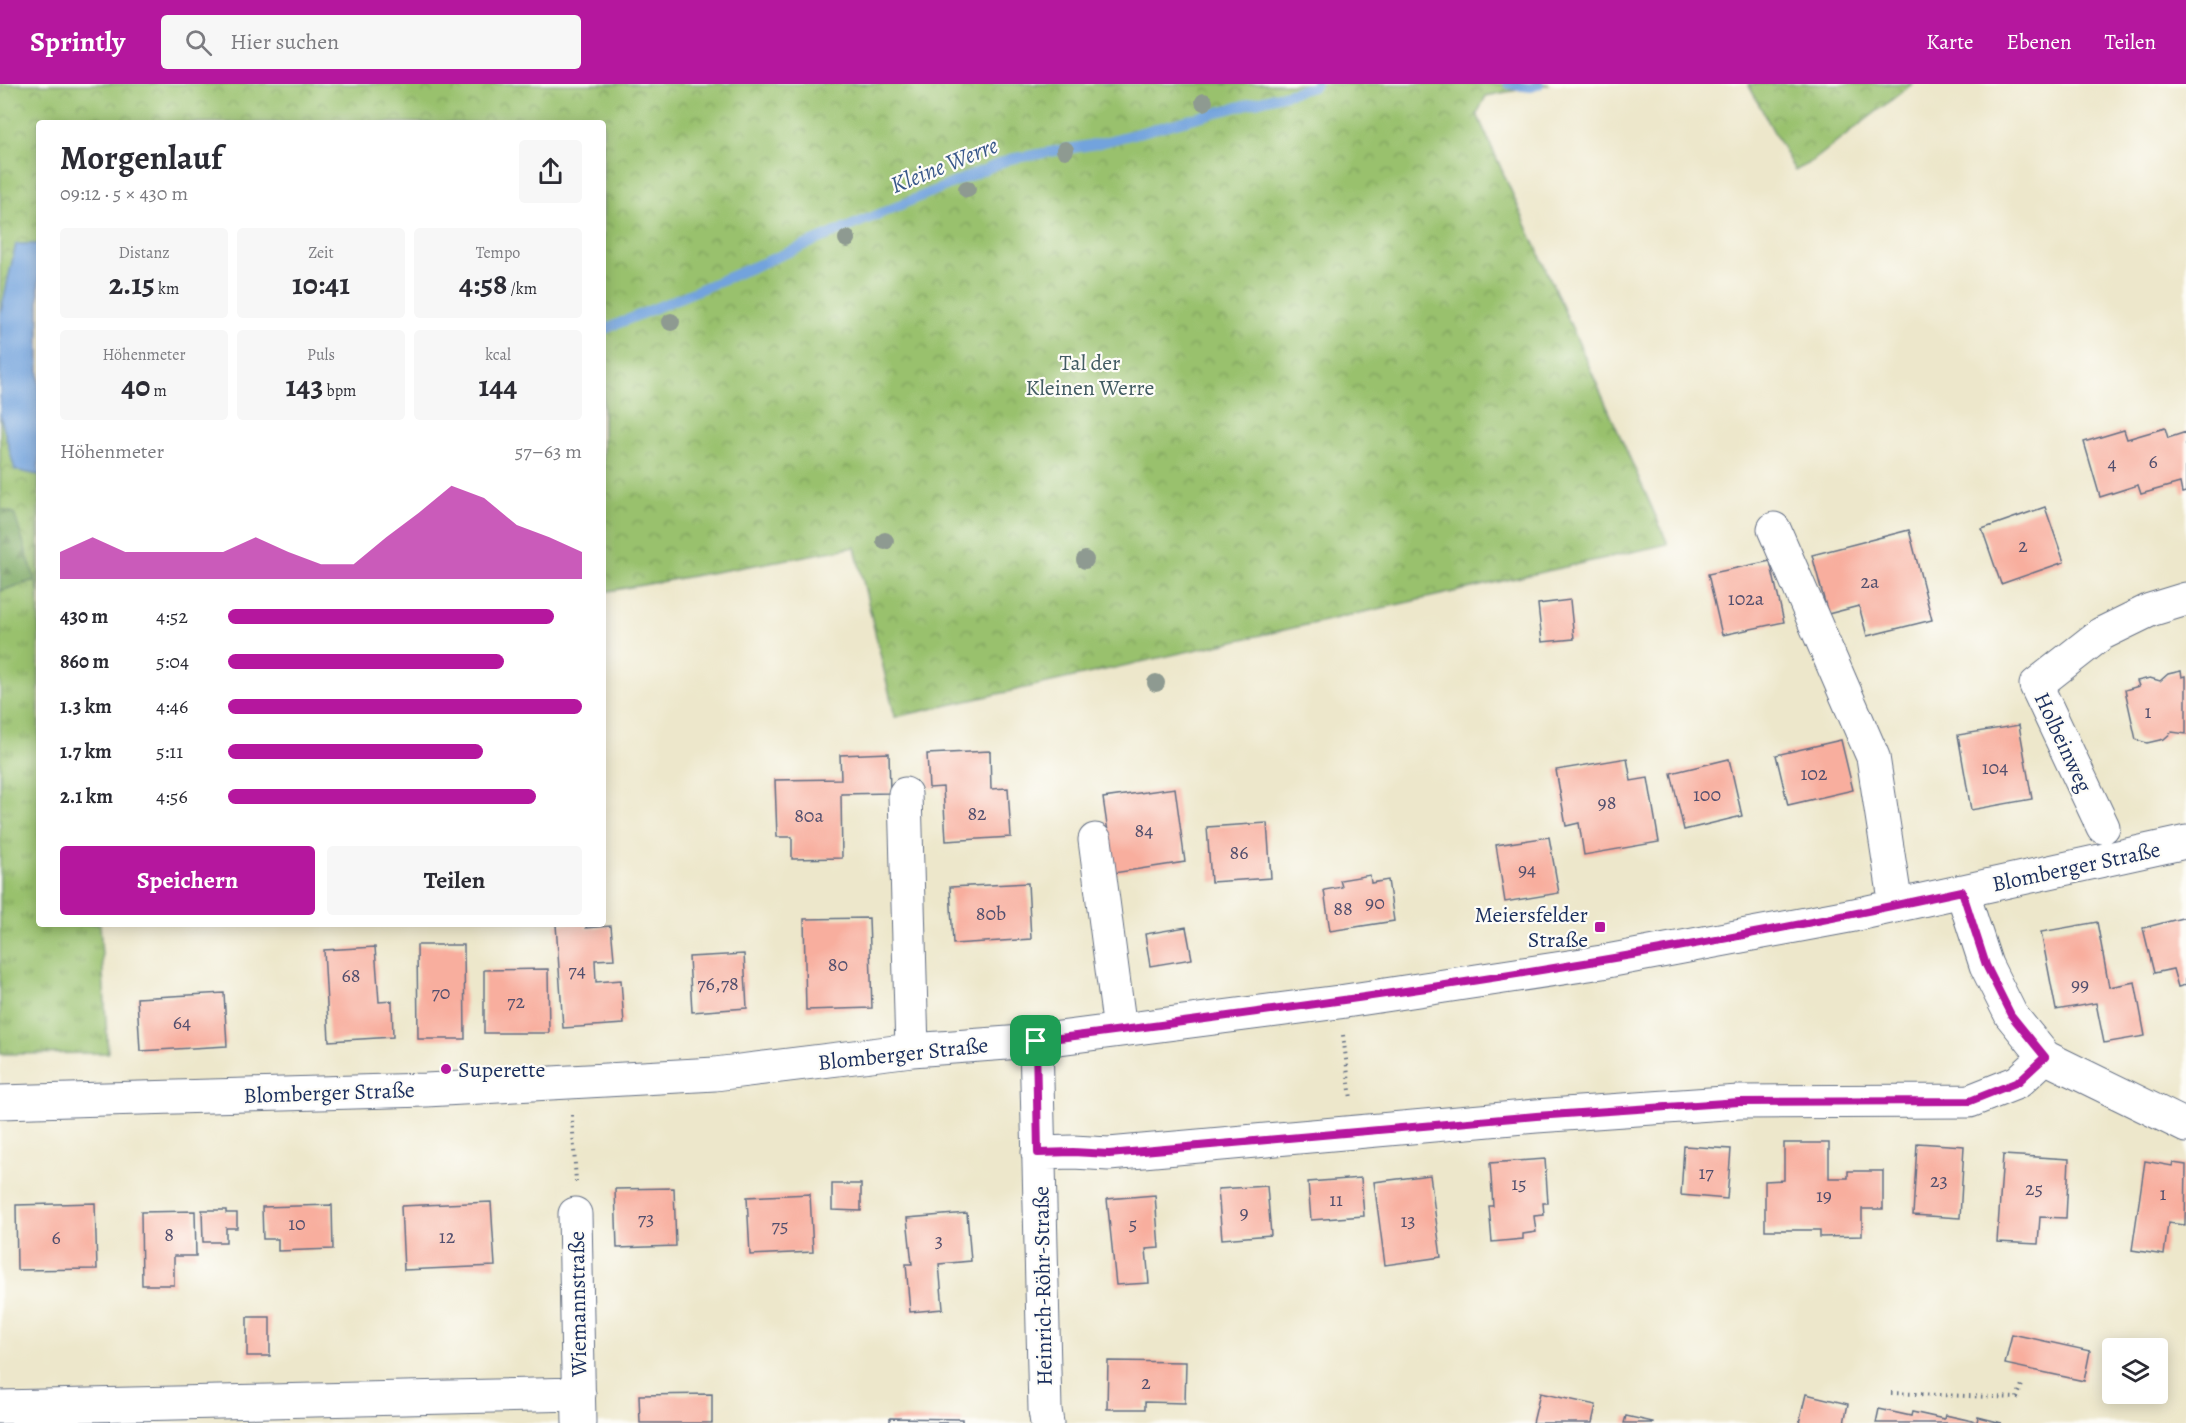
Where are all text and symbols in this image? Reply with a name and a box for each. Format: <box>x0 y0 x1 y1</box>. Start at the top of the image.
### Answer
search box <box>161 15 581 69</box>
text: Sprintly <box>30 23 125 61</box>
icon: search <box>182 26 215 59</box>
text: Hier suchen <box>230 27 339 57</box>
text: Karte <box>1926 28 1974 56</box>
text: Ebenen <box>2007 28 2071 56</box>
text: Teilen <box>2104 28 2156 56</box>
water label: Kleine Werre <box>886 129 1003 201</box>
text: Morgenlauf <box>60 135 222 180</box>
button: share <box>519 140 582 203</box>
text: 09:12 · 5 × 430 m <box>60 180 188 207</box>
text: Distanz <box>118 242 170 264</box>
text: Zeit <box>308 242 334 264</box>
text: Tempo <box>476 242 520 264</box>
text: 2.15 <box>109 264 155 304</box>
text: 10:41 <box>292 264 350 304</box>
text: 4:58 <box>459 264 507 304</box>
text: km <box>155 278 179 300</box>
text: /km <box>507 278 537 300</box>
text: Höhenmeter <box>102 344 186 366</box>
text: Puls <box>307 344 335 366</box>
text: kcal <box>485 344 511 366</box>
park label: Tal der Kleinen Werre <box>1026 348 1154 403</box>
text: 40 <box>121 366 150 406</box>
text: 143 <box>286 366 323 406</box>
text: 144 <box>479 366 517 406</box>
text: m <box>150 380 167 402</box>
text: bpm <box>323 380 356 402</box>
text: Höhenmeter <box>60 438 164 465</box>
text: 57–63 m <box>515 438 582 465</box>
house number: 6 <box>2148 448 2158 475</box>
house number: 4 <box>2107 450 2117 477</box>
house number: 2 <box>2018 532 2028 559</box>
house number: 2a <box>1861 568 1880 595</box>
house number: 102a <box>1728 585 1765 612</box>
text: 430 m <box>60 603 108 630</box>
text: 4:52 <box>156 603 188 630</box>
text: 860 m <box>60 648 109 675</box>
text: 5:04 <box>156 648 189 675</box>
street label: Holbeinweg <box>2027 688 2099 797</box>
text: 1.3 km <box>60 693 112 720</box>
text: 4:46 <box>156 693 188 720</box>
house number: 1 <box>2145 698 2152 725</box>
text: 1.7 km <box>60 738 112 765</box>
text: 5:11 <box>156 738 183 765</box>
house number: 104 <box>1982 754 2008 781</box>
house number: 102 <box>1801 760 1828 787</box>
house number: 100 <box>1693 781 1721 808</box>
text: 2.1 km <box>60 783 113 810</box>
text: 4:56 <box>156 783 188 810</box>
house number: 98 <box>1598 789 1616 816</box>
house number: 82 <box>967 800 987 827</box>
house number: 80a <box>794 802 825 829</box>
house number: 84 <box>1135 817 1153 844</box>
street label: Blomberger Straße <box>1989 835 2163 899</box>
house number: 86 <box>1230 839 1248 866</box>
button: Speichern <box>60 846 315 915</box>
button: Teilen <box>327 846 582 915</box>
house number: 94 <box>1518 856 1536 883</box>
house number: 90 <box>1365 889 1385 916</box>
house number: 88 <box>1333 895 1353 922</box>
house number: 80b <box>976 900 1006 927</box>
place label: Meiersfelder Straße <box>1474 900 1588 955</box>
marker: Meiersfelder Straße <box>1593 920 1607 934</box>
house number: 80 <box>828 951 848 978</box>
house number: 74 <box>568 957 586 984</box>
house number: 68 <box>342 962 360 989</box>
house number: 76,78 <box>697 970 739 997</box>
house number: 99 <box>2071 971 2089 998</box>
house number: 70 <box>431 979 451 1006</box>
house number: 72 <box>507 988 525 1015</box>
house number: 64 <box>173 1009 191 1036</box>
pin <box>1010 1015 1061 1066</box>
icon: arrive <box>1019 1024 1052 1057</box>
street label: Blomberger Straße <box>816 1030 990 1078</box>
place label: Superette <box>458 1055 545 1085</box>
marker: Superette <box>439 1062 453 1076</box>
street label: Blomberger Straße <box>243 1075 415 1111</box>
house number: 17 <box>1698 1159 1714 1186</box>
house number: 23 <box>1930 1167 1948 1194</box>
house number: 15 <box>1511 1170 1527 1197</box>
house number: 25 <box>2025 1175 2043 1202</box>
house number: 1 <box>2160 1180 2167 1207</box>
house number: 19 <box>1816 1182 1832 1209</box>
street label: Heinrich-Röhr-Straße <box>1026 1186 1060 1386</box>
house number: 11 <box>1329 1186 1343 1213</box>
house number: 9 <box>1239 1199 1249 1226</box>
house number: 73 <box>638 1205 654 1232</box>
house number: 13 <box>1400 1207 1416 1234</box>
house number: 10 <box>288 1210 306 1237</box>
house number: 5 <box>1129 1210 1137 1237</box>
house number: 75 <box>772 1212 789 1239</box>
house number: 8 <box>164 1221 174 1248</box>
house number: 12 <box>439 1223 456 1250</box>
house number: 6 <box>51 1224 61 1251</box>
house number: 3 <box>935 1227 943 1254</box>
street label: Wiemannstraße <box>562 1231 594 1378</box>
map controls <box>2102 1338 2168 1404</box>
button: layers <box>2102 1338 2168 1404</box>
house number: 2 <box>1141 1369 1151 1396</box>

